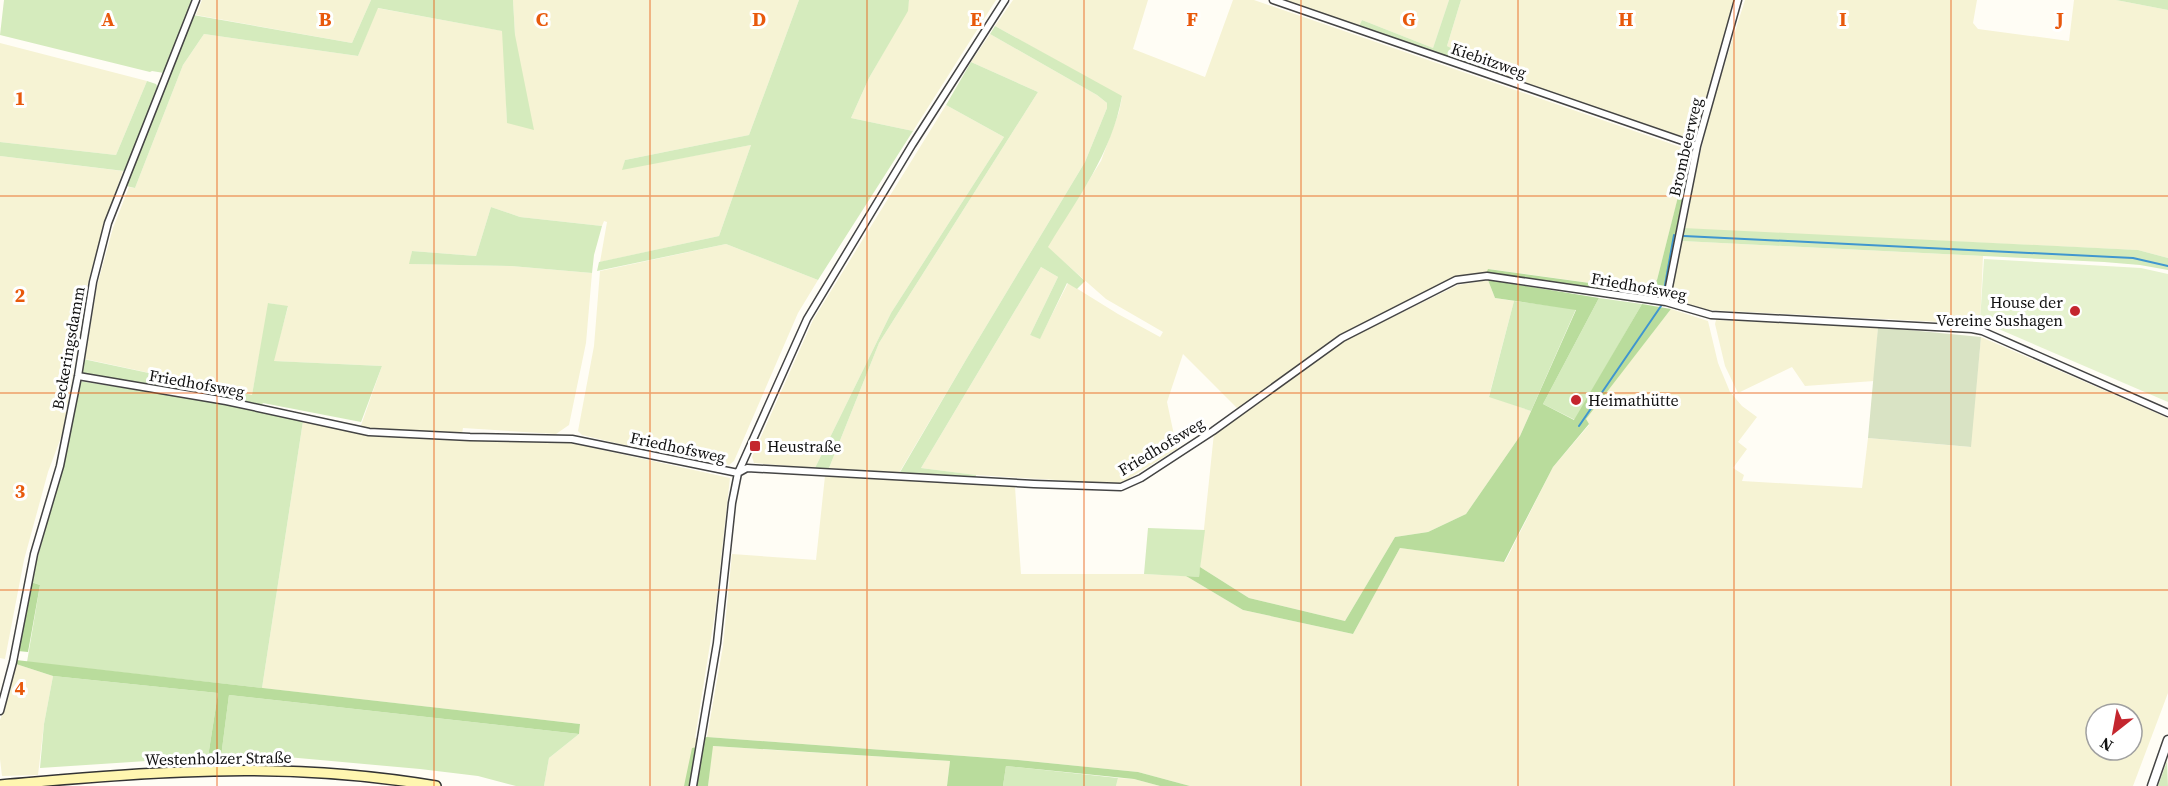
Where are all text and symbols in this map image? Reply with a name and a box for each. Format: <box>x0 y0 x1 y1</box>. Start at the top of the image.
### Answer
text: A <box>101 5 115 33</box>
text: B <box>318 5 332 33</box>
text: C <box>536 5 548 33</box>
text: D <box>752 5 766 33</box>
text: E <box>970 5 982 33</box>
text: F <box>1186 5 1198 33</box>
text: G <box>1402 5 1416 33</box>
text: H <box>1618 5 1634 33</box>
text: I <box>1839 5 1847 33</box>
text: J <box>2054 5 2064 33</box>
street label: Kiebitzweg <box>1448 37 1530 83</box>
text: 1 <box>15 84 25 112</box>
street label: Brombeerweg <box>1663 95 1707 199</box>
street label: Friedhofsweg <box>1589 267 1689 305</box>
text: 2 <box>15 281 26 309</box>
street label: Beckeringsdamm <box>46 285 90 411</box>
place label: House der Vereine Sushagen <box>1936 291 2063 331</box>
marker: House der Vereine Sushagen <box>2068 304 2082 318</box>
street label: Friedhofsweg <box>147 364 247 402</box>
place label: Heimathütte <box>1588 389 1679 411</box>
marker: Heimathütte <box>1569 393 1583 407</box>
street label: Friedhofsweg <box>1114 412 1208 480</box>
street label: Friedhofsweg <box>628 426 728 468</box>
place label: Heustraße <box>767 435 841 457</box>
marker: Heustraße <box>748 439 762 453</box>
text: 3 <box>15 477 26 505</box>
text: 4 <box>15 674 26 702</box>
north arrow <box>2084 702 2144 762</box>
text: N <box>2095 732 2117 757</box>
street label: Westenholzer Straße <box>144 746 292 770</box>

